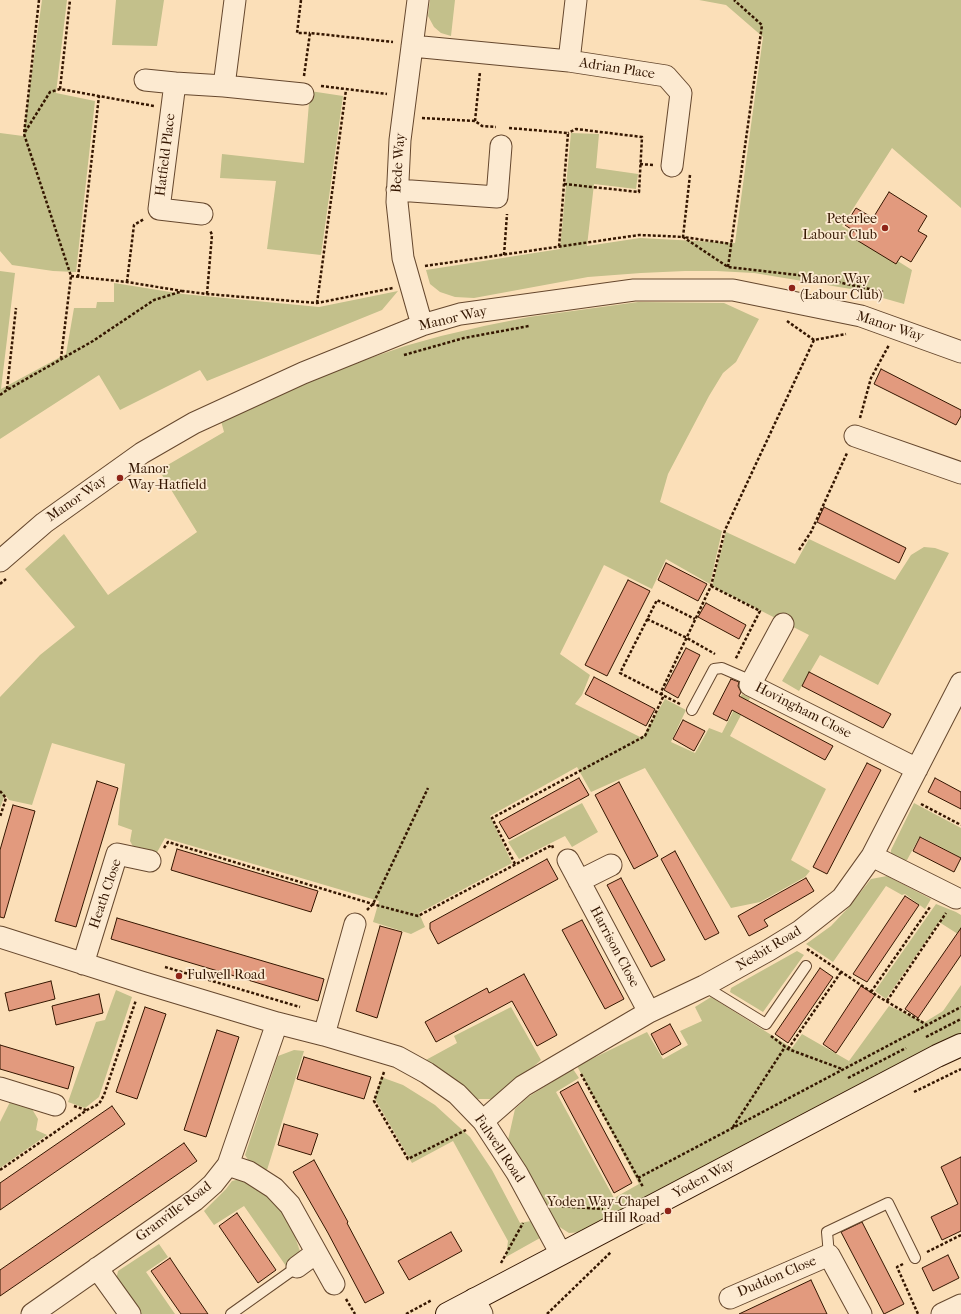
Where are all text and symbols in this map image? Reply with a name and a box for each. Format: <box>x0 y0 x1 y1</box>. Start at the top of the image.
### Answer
street label: Adrian Place <box>578 55 656 83</box>
street label: Hatfield Place <box>153 113 179 197</box>
street label: Bede Way <box>389 132 409 194</box>
place label: Peterlee Labour Club <box>802 212 877 244</box>
marker: Peterlee Labour Club <box>880 223 890 233</box>
place label: Manor Way (Labour Club) <box>800 272 882 304</box>
marker: Manor Way (Labour Club) <box>787 283 797 293</box>
street label: Manor Way <box>417 303 489 335</box>
street label: Manor Way <box>854 308 926 346</box>
place label: Manor Way-Hatfield <box>128 462 207 494</box>
street label: Manor Way <box>44 472 110 526</box>
marker: Manor Way-Hatfield <box>115 473 125 483</box>
street label: Hovingham Close <box>752 679 854 743</box>
street label: Heath Close <box>86 857 126 931</box>
street label: Harrison Close <box>586 904 642 990</box>
street label: Nesbit Road <box>733 923 805 975</box>
place label: Fulwell Road <box>187 968 265 984</box>
marker: Fulwell Road <box>174 971 184 981</box>
street label: Fulwell Road <box>470 1112 528 1186</box>
street label: Yoden Way <box>670 1156 738 1202</box>
street label: Granville Road <box>133 1178 215 1246</box>
place label: Yoden Way-Chapel Hill Road <box>547 1195 660 1228</box>
marker: Yoden Way-Chapel Hill Road <box>663 1206 673 1216</box>
street label: Duddon Close <box>735 1253 819 1301</box>

